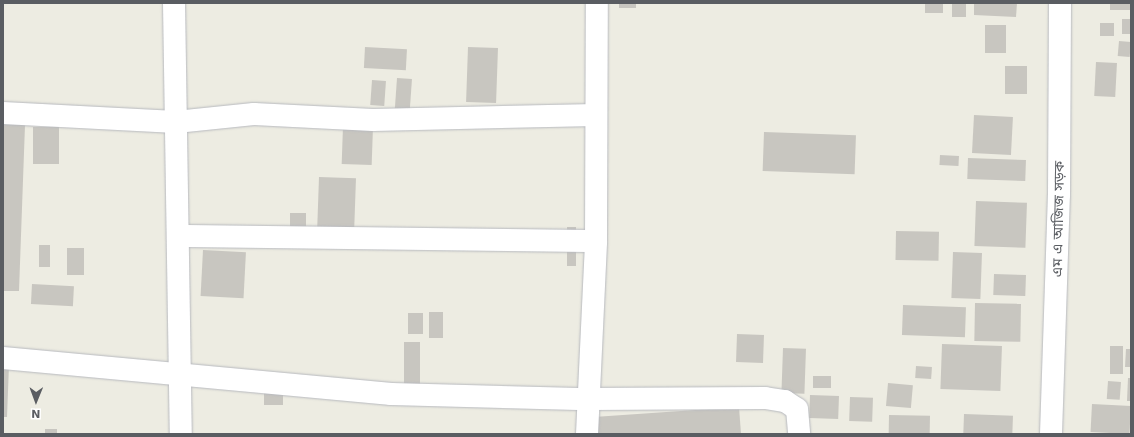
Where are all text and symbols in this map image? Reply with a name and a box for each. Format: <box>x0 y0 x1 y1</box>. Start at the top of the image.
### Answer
street label: এম এ আজিজ সড়ক <box>1049 161 1067 277</box>
north arrow <box>16 381 56 421</box>
text: N <box>31 407 41 420</box>

